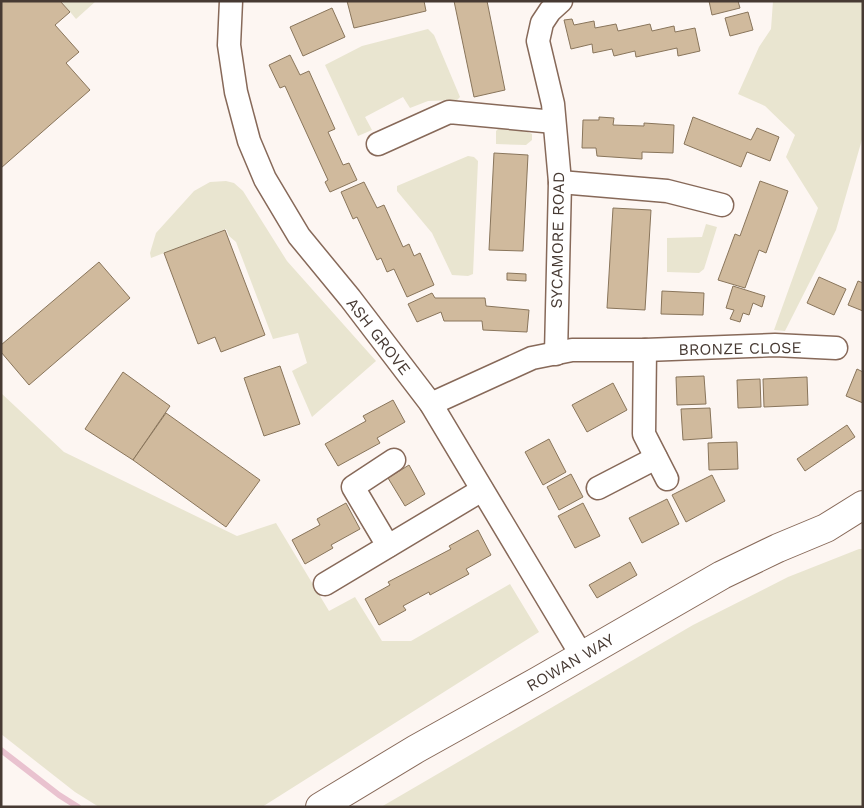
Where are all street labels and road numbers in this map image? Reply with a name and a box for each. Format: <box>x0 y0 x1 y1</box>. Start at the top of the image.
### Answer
street label: SYCAMORE ROAD <box>547 172 568 308</box>
street label: ASH GROVE <box>343 294 415 379</box>
street label: BRONZE CLOSE <box>678 338 802 359</box>
street label: ROWAN WAY <box>523 630 617 695</box>

